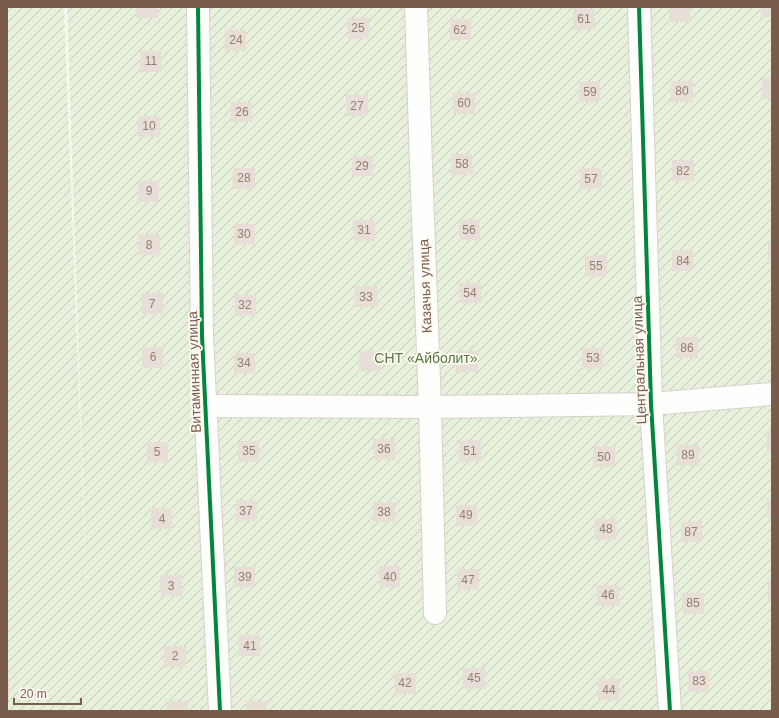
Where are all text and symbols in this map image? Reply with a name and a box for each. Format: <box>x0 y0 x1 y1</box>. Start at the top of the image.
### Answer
house number: 61 <box>577 12 591 26</box>
house number: 25 <box>351 21 365 35</box>
house number: 62 <box>453 23 467 37</box>
house number: 24 <box>229 33 243 47</box>
house number: 11 <box>145 54 158 68</box>
house number: 80 <box>675 84 689 98</box>
house number: 59 <box>583 85 597 99</box>
house number: 60 <box>457 96 471 110</box>
house number: 27 <box>350 99 364 113</box>
house number: 26 <box>235 105 249 119</box>
house number: 10 <box>142 119 156 133</box>
house number: 58 <box>455 157 469 171</box>
house number: 29 <box>355 159 369 173</box>
house number: 82 <box>676 164 690 178</box>
house number: 28 <box>237 171 251 185</box>
house number: 57 <box>584 172 598 186</box>
house number: 9 <box>146 184 153 198</box>
house number: 31 <box>357 223 371 237</box>
house number: 56 <box>462 223 476 237</box>
house number: 30 <box>237 227 251 241</box>
house number: 8 <box>146 238 153 252</box>
street label: Казачья улица <box>415 238 435 333</box>
house number: 84 <box>676 254 690 268</box>
house number: 55 <box>589 259 603 273</box>
house number: 54 <box>463 286 477 300</box>
house number: 33 <box>359 290 373 304</box>
street label: Центральная улица <box>629 295 649 425</box>
house number: 7 <box>149 297 156 311</box>
house number: 32 <box>238 298 252 312</box>
street label: Витаминная улица <box>184 311 204 433</box>
house number: 86 <box>680 341 694 355</box>
house number: 6 <box>150 350 157 364</box>
park label: СНТ «Айболит» <box>374 350 478 366</box>
house number: 53 <box>586 351 600 365</box>
house number: 34 <box>237 356 251 370</box>
house number: 36 <box>377 442 391 456</box>
house number: 35 <box>242 444 256 458</box>
house number: 51 <box>463 444 477 458</box>
house number: 5 <box>154 445 161 459</box>
house number: 89 <box>681 448 695 462</box>
house number: 50 <box>597 450 611 464</box>
house number: 37 <box>239 504 253 518</box>
house number: 38 <box>377 505 391 519</box>
house number: 49 <box>459 508 473 522</box>
house number: 4 <box>159 512 166 526</box>
house number: 48 <box>599 522 613 536</box>
house number: 87 <box>684 525 698 539</box>
house number: 39 <box>238 570 252 584</box>
house number: 40 <box>383 570 397 584</box>
house number: 47 <box>461 573 475 587</box>
house number: 3 <box>168 579 175 593</box>
house number: 46 <box>601 588 615 602</box>
house number: 85 <box>686 596 700 610</box>
house number: 41 <box>243 639 257 653</box>
house number: 2 <box>172 649 179 663</box>
house number: 45 <box>467 671 481 685</box>
house number: 83 <box>692 674 706 688</box>
house number: 42 <box>398 676 412 690</box>
scale bar <box>14 680 81 706</box>
house number: 44 <box>602 683 616 697</box>
text: 20 m <box>20 687 47 701</box>

